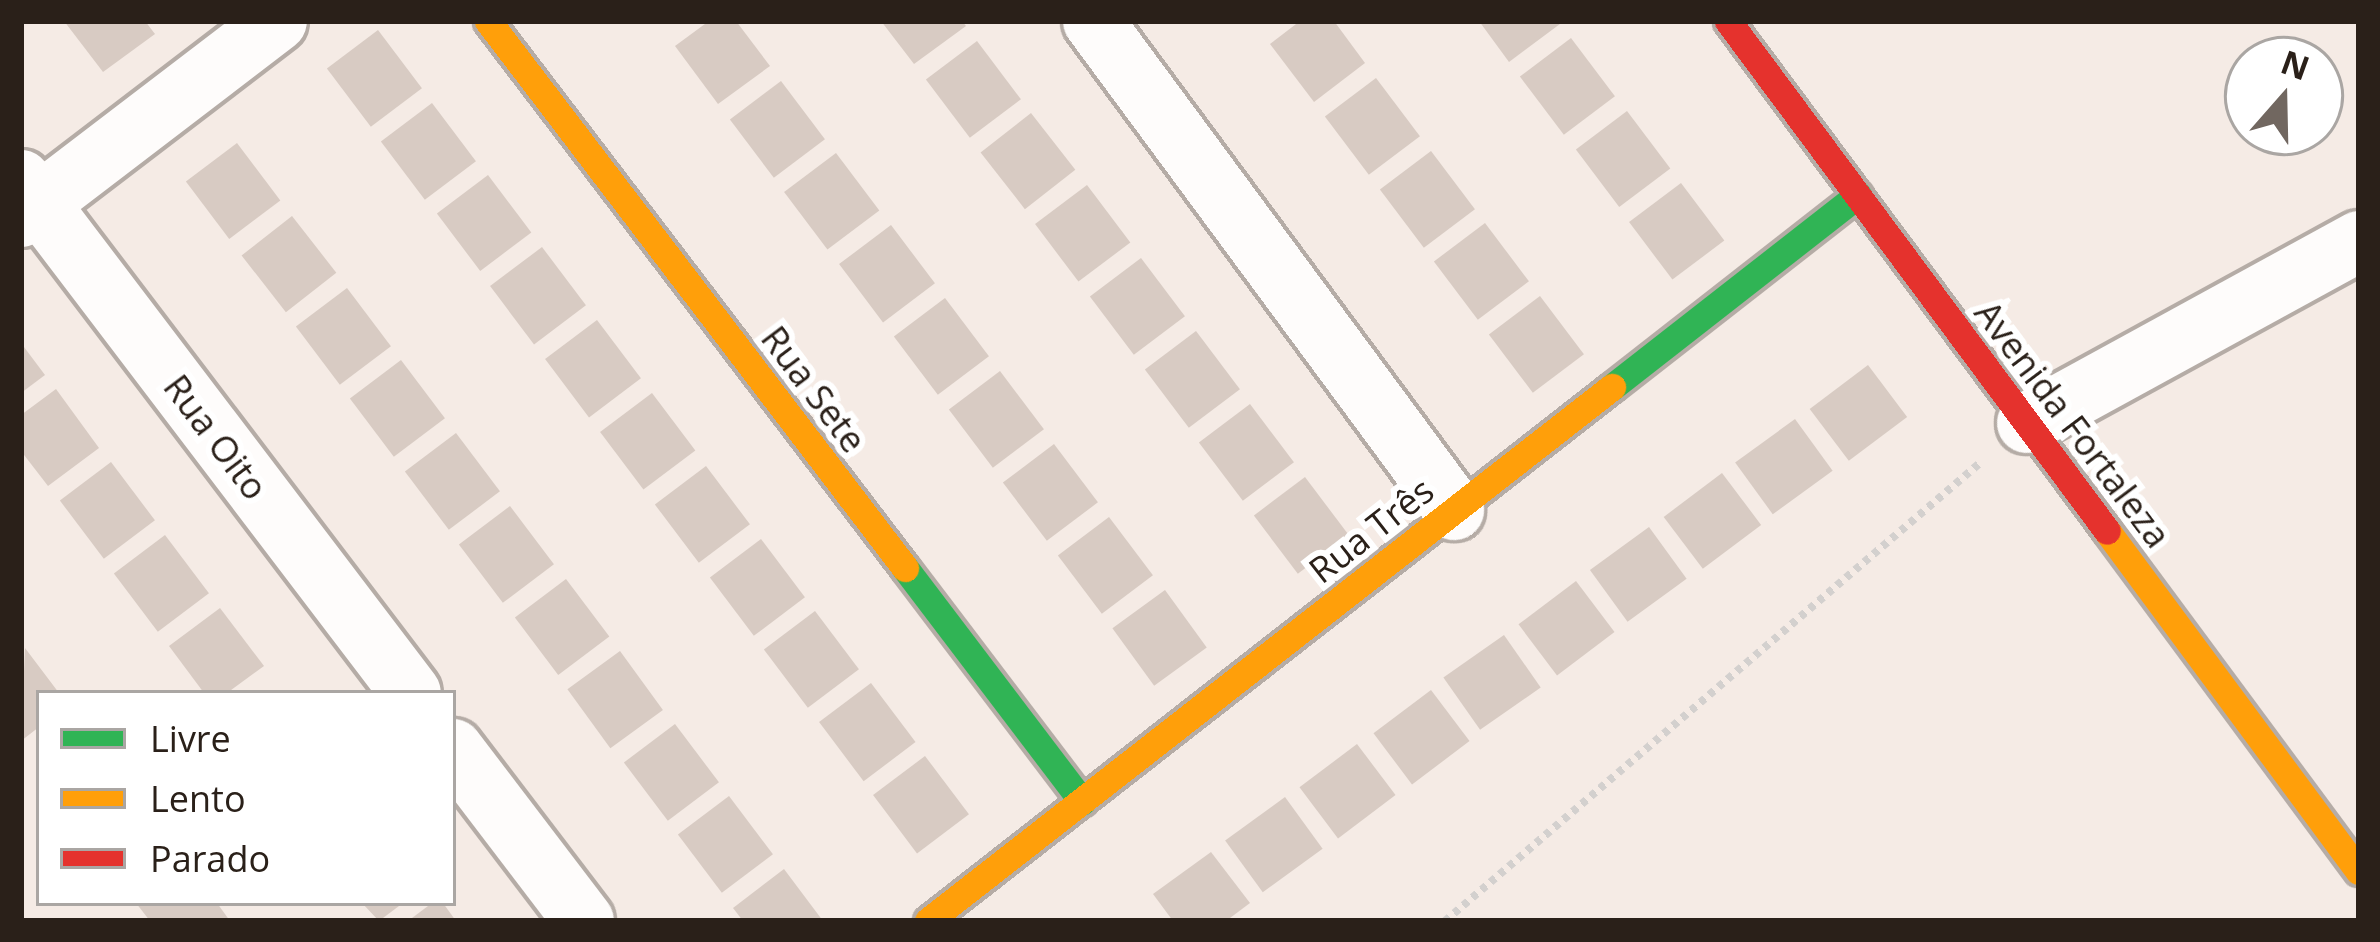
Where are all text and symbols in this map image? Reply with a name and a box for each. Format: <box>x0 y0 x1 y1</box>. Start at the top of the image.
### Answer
north arrow <box>2224 36 2344 156</box>
text: N <box>2275 39 2316 90</box>
street label: Avenida Fortaleza <box>1966 292 2180 556</box>
street label: Rua Sete <box>753 317 875 461</box>
street label: Rua Oito <box>155 366 277 508</box>
street label: Rua Três <box>1300 468 1442 592</box>
legend <box>36 690 456 906</box>
text: Livre <box>150 714 231 763</box>
text: Lento <box>150 774 246 823</box>
text: Parado <box>150 834 270 883</box>

